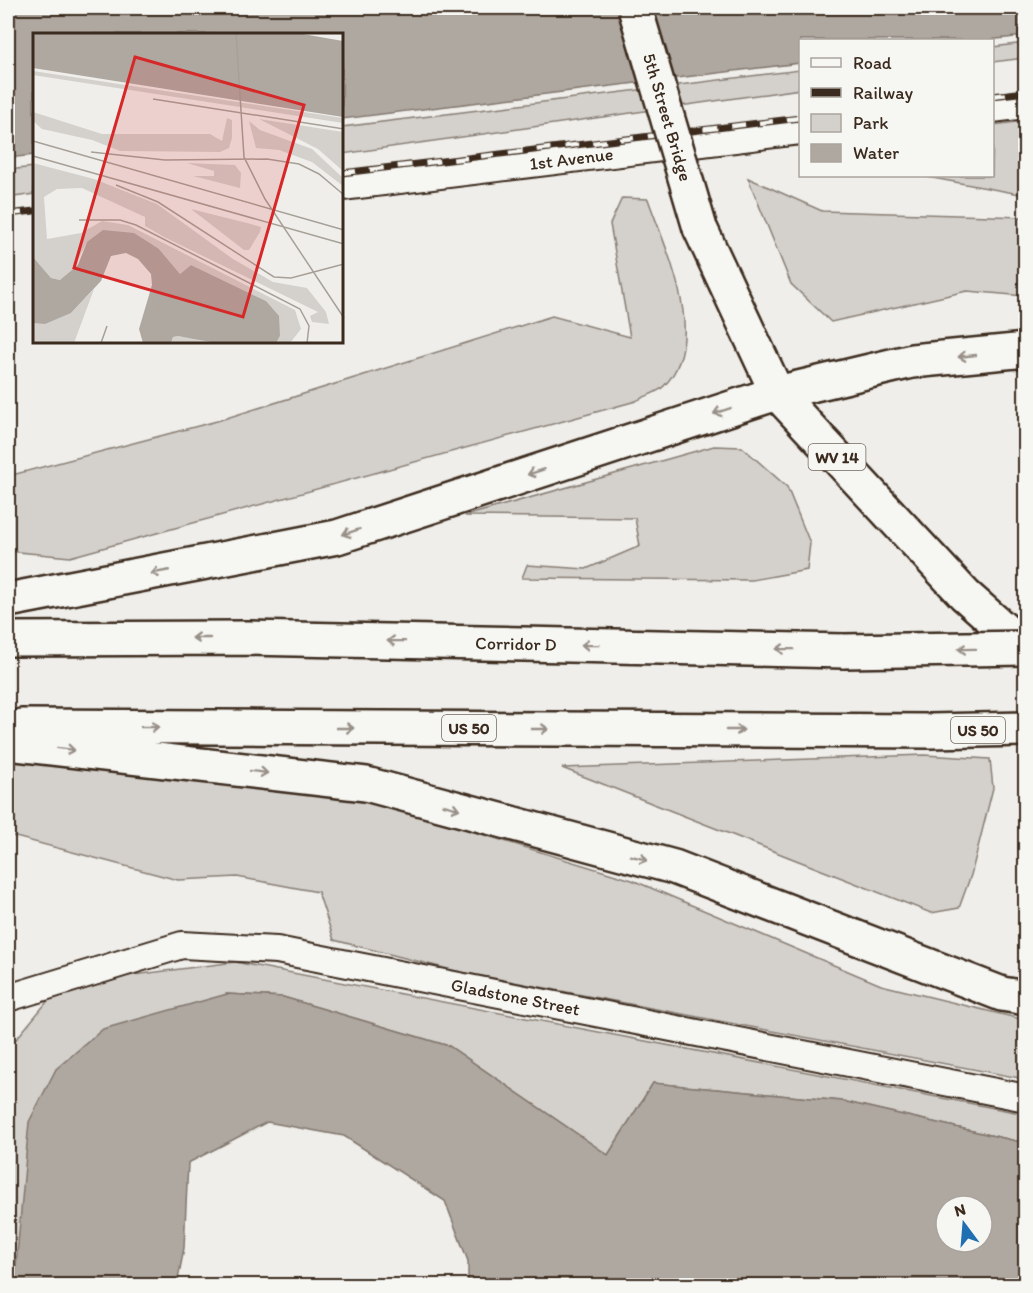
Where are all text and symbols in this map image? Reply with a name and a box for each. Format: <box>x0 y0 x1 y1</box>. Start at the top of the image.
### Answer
inset map <box>33 33 344 344</box>
legend <box>799 39 994 177</box>
street label: 5th Street Bridge <box>638 51 697 184</box>
text: Road <box>853 52 892 74</box>
text: Railway <box>853 82 914 104</box>
text: Park <box>853 112 888 134</box>
text: Water <box>853 142 899 164</box>
street label: 1st Avenue <box>528 143 614 175</box>
one-way arrow <box>958 351 978 362</box>
one-way arrow <box>713 406 732 417</box>
road number: WV 14 <box>808 444 866 470</box>
one-way arrow <box>527 467 546 478</box>
one-way arrow <box>342 528 361 539</box>
one-way arrow <box>151 567 170 578</box>
one-way arrow <box>191 632 211 644</box>
street label: Corridor D <box>475 632 557 656</box>
one-way arrow <box>386 635 406 647</box>
one-way arrow <box>581 639 601 651</box>
one-way arrow <box>958 643 978 655</box>
one-way arrow <box>776 644 796 655</box>
road number: US 50 <box>442 715 496 741</box>
road number: US 50 <box>951 717 1005 743</box>
one-way arrow <box>139 721 159 733</box>
one-way arrow <box>334 722 354 734</box>
one-way arrow <box>529 723 549 735</box>
one-way arrow <box>724 724 744 736</box>
one-way arrow <box>55 744 75 755</box>
one-way arrow <box>249 766 269 777</box>
one-way arrow <box>441 802 460 813</box>
one-way arrow <box>629 852 648 864</box>
street label: Gladstone Street <box>449 974 582 1021</box>
north arrow <box>934 1194 994 1254</box>
text: N <box>952 1199 968 1221</box>

